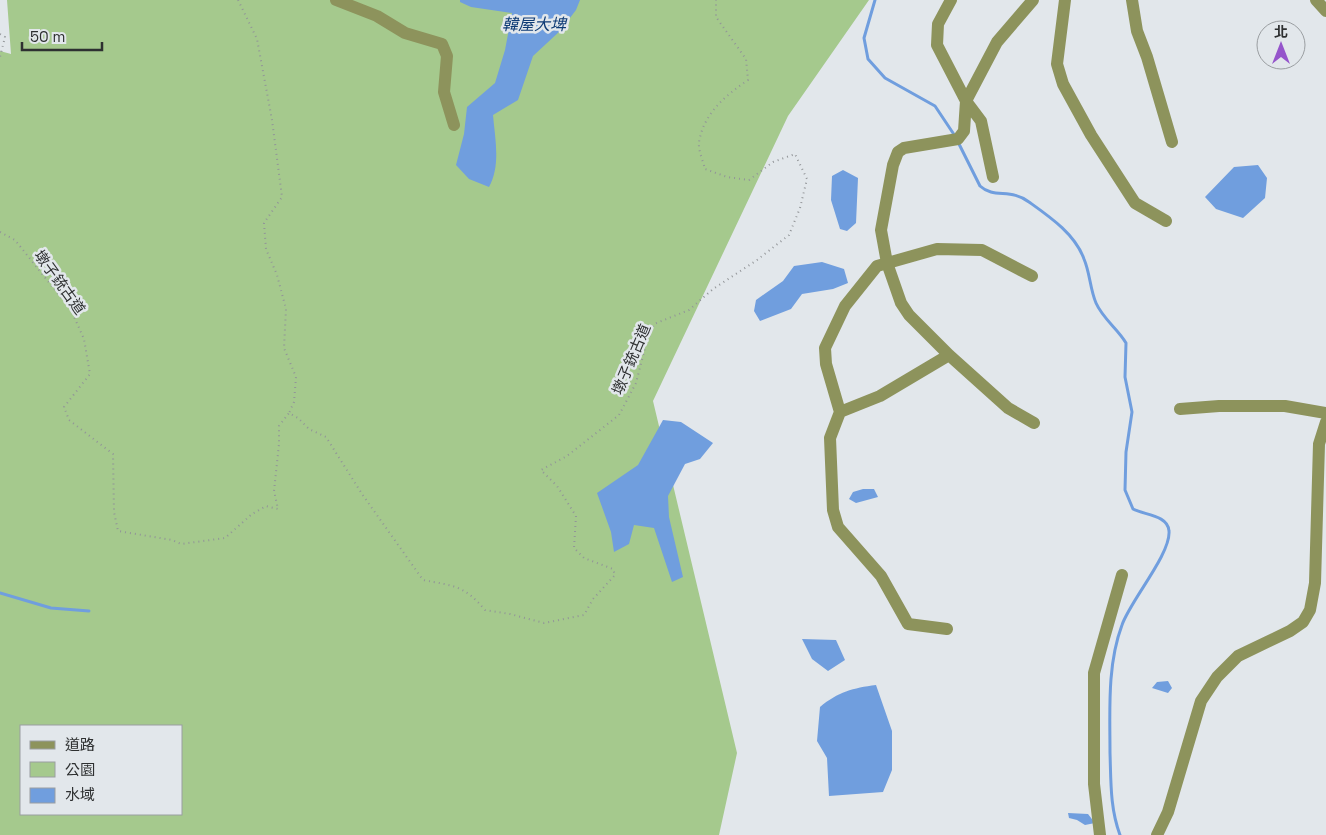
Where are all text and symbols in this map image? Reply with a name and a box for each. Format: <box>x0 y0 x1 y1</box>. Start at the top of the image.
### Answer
water label: 韓屋大埤 <box>502 14 568 35</box>
scale bar <box>22 20 102 52</box>
north arrow <box>1256 20 1306 70</box>
text: 北 <box>1274 23 1288 41</box>
text: 50 m <box>30 27 65 46</box>
street label: 墩子銃古道 <box>30 246 90 318</box>
street label: 墩子銃古道 <box>608 321 654 397</box>
legend <box>20 725 182 815</box>
text: 道路 <box>65 735 95 754</box>
text: 公園 <box>65 760 95 779</box>
text: 水域 <box>65 785 95 804</box>

